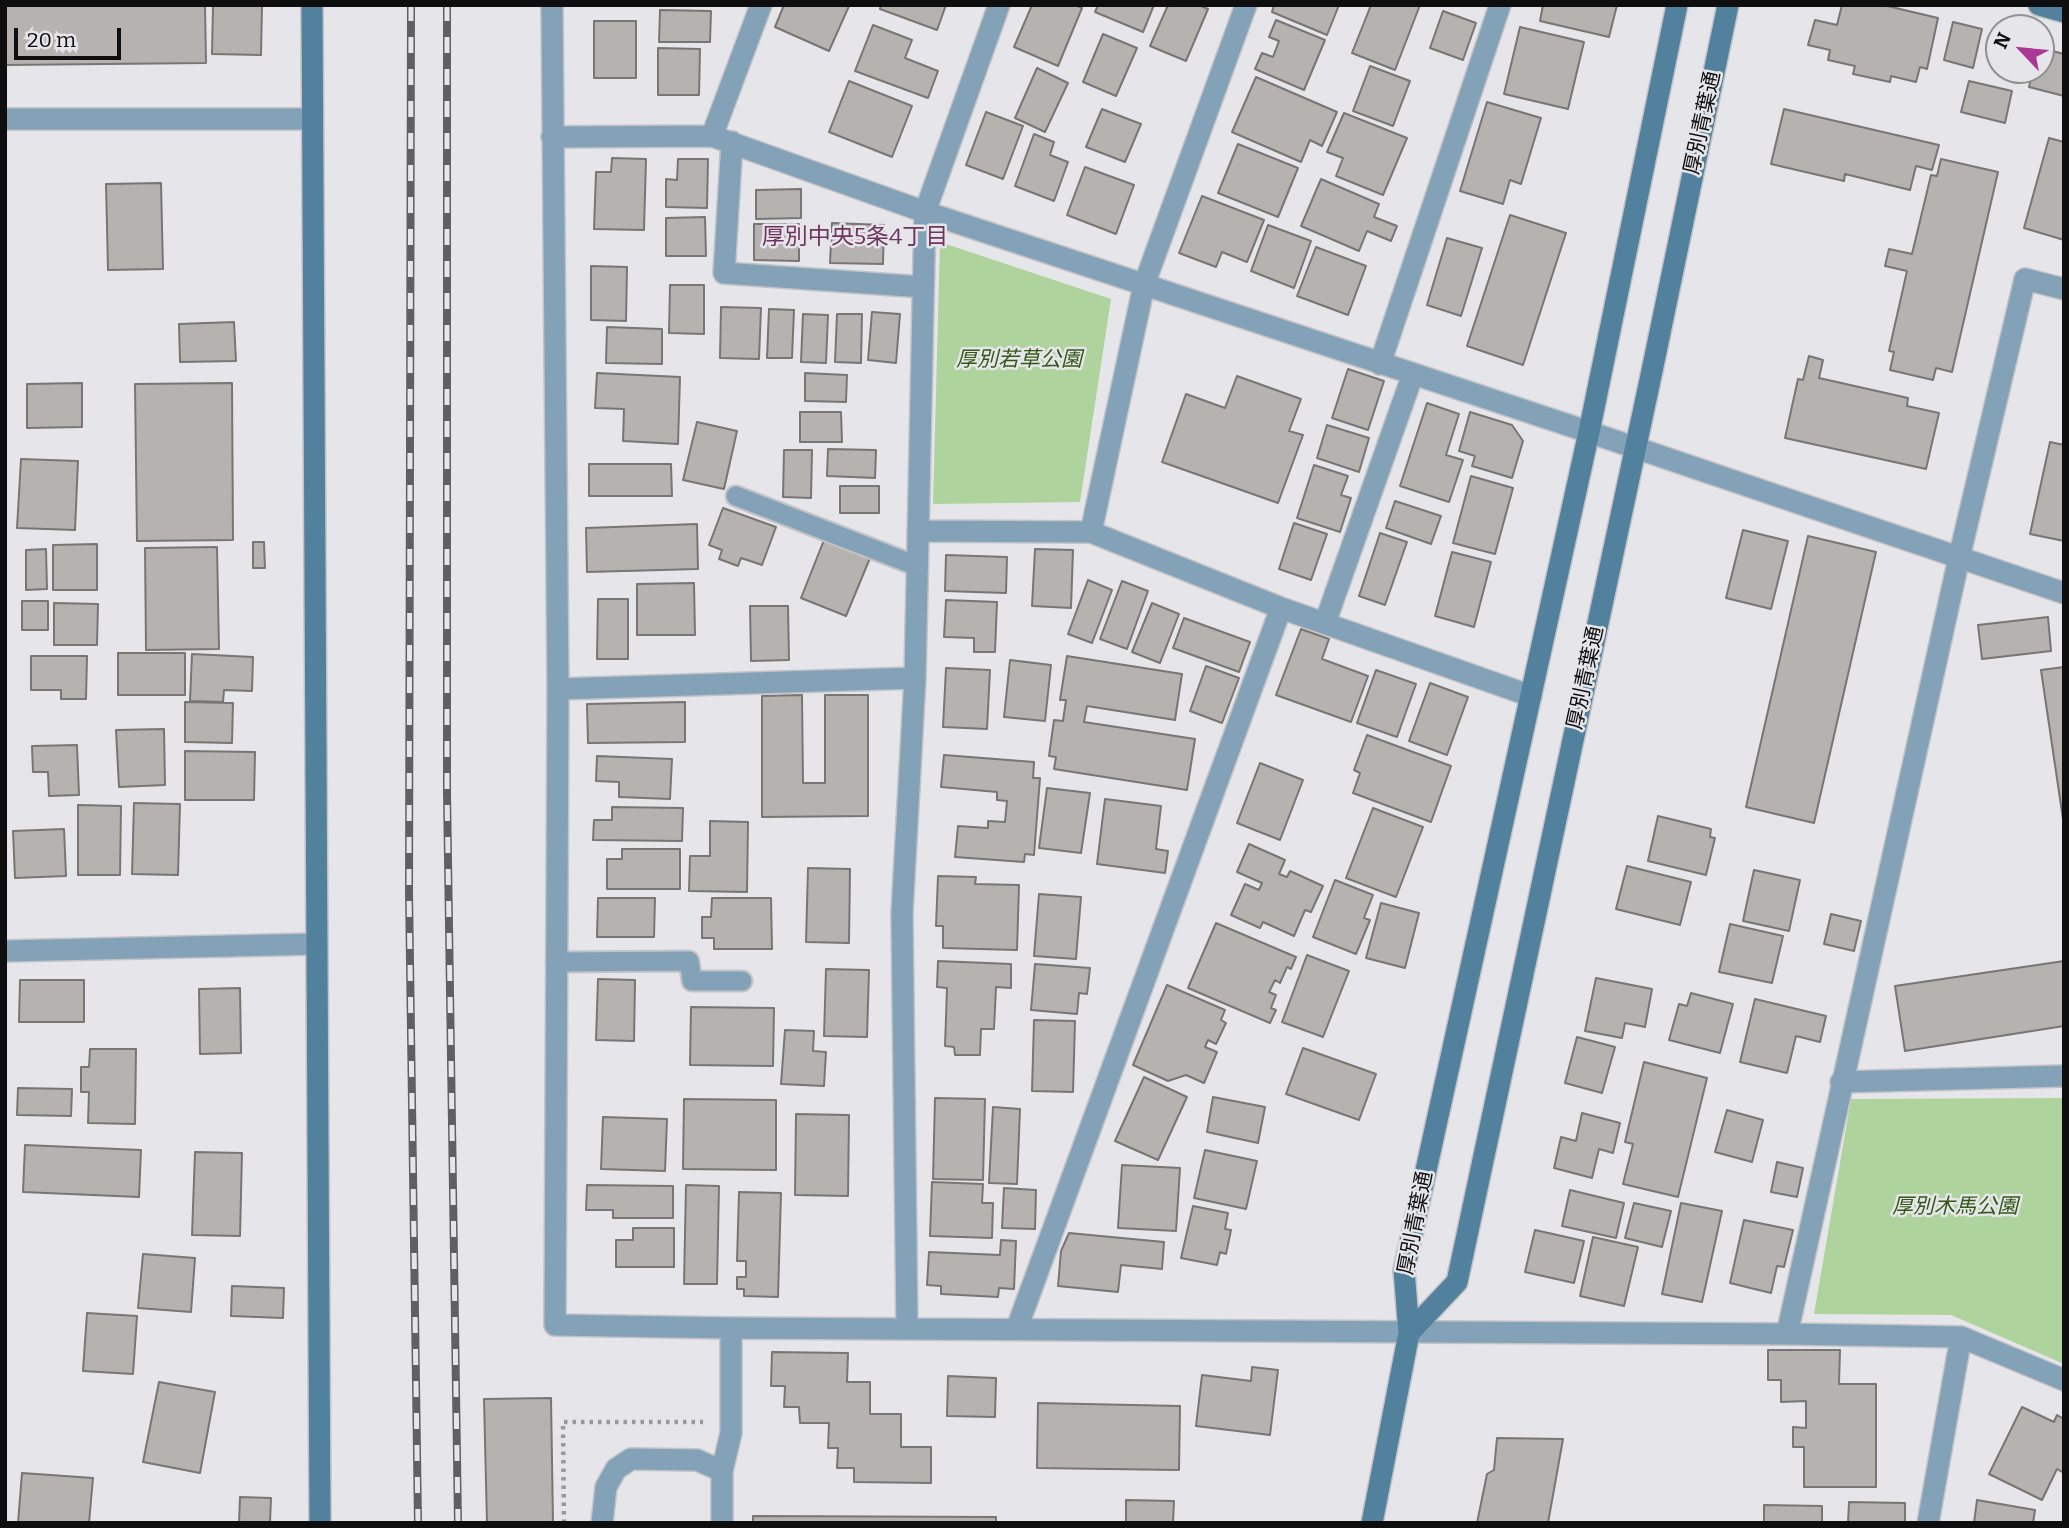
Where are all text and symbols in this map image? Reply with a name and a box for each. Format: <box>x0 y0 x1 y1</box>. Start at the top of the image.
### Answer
scale bar <box>18 14 124 58</box>
north arrow <box>1985 14 2055 84</box>
text: 20 m <box>27 27 76 53</box>
text: N <box>1989 29 2016 52</box>
street label: 厚別青葉通 <box>1680 69 1726 177</box>
district label: 厚別中央5条4丁目 <box>762 224 948 252</box>
park label: 厚別若草公園 <box>956 347 1082 373</box>
street label: 厚別青葉通 <box>1563 624 1609 732</box>
street label: 厚別青葉通 <box>1394 1169 1438 1277</box>
park label: 厚別木馬公園 <box>1892 1194 2018 1220</box>

